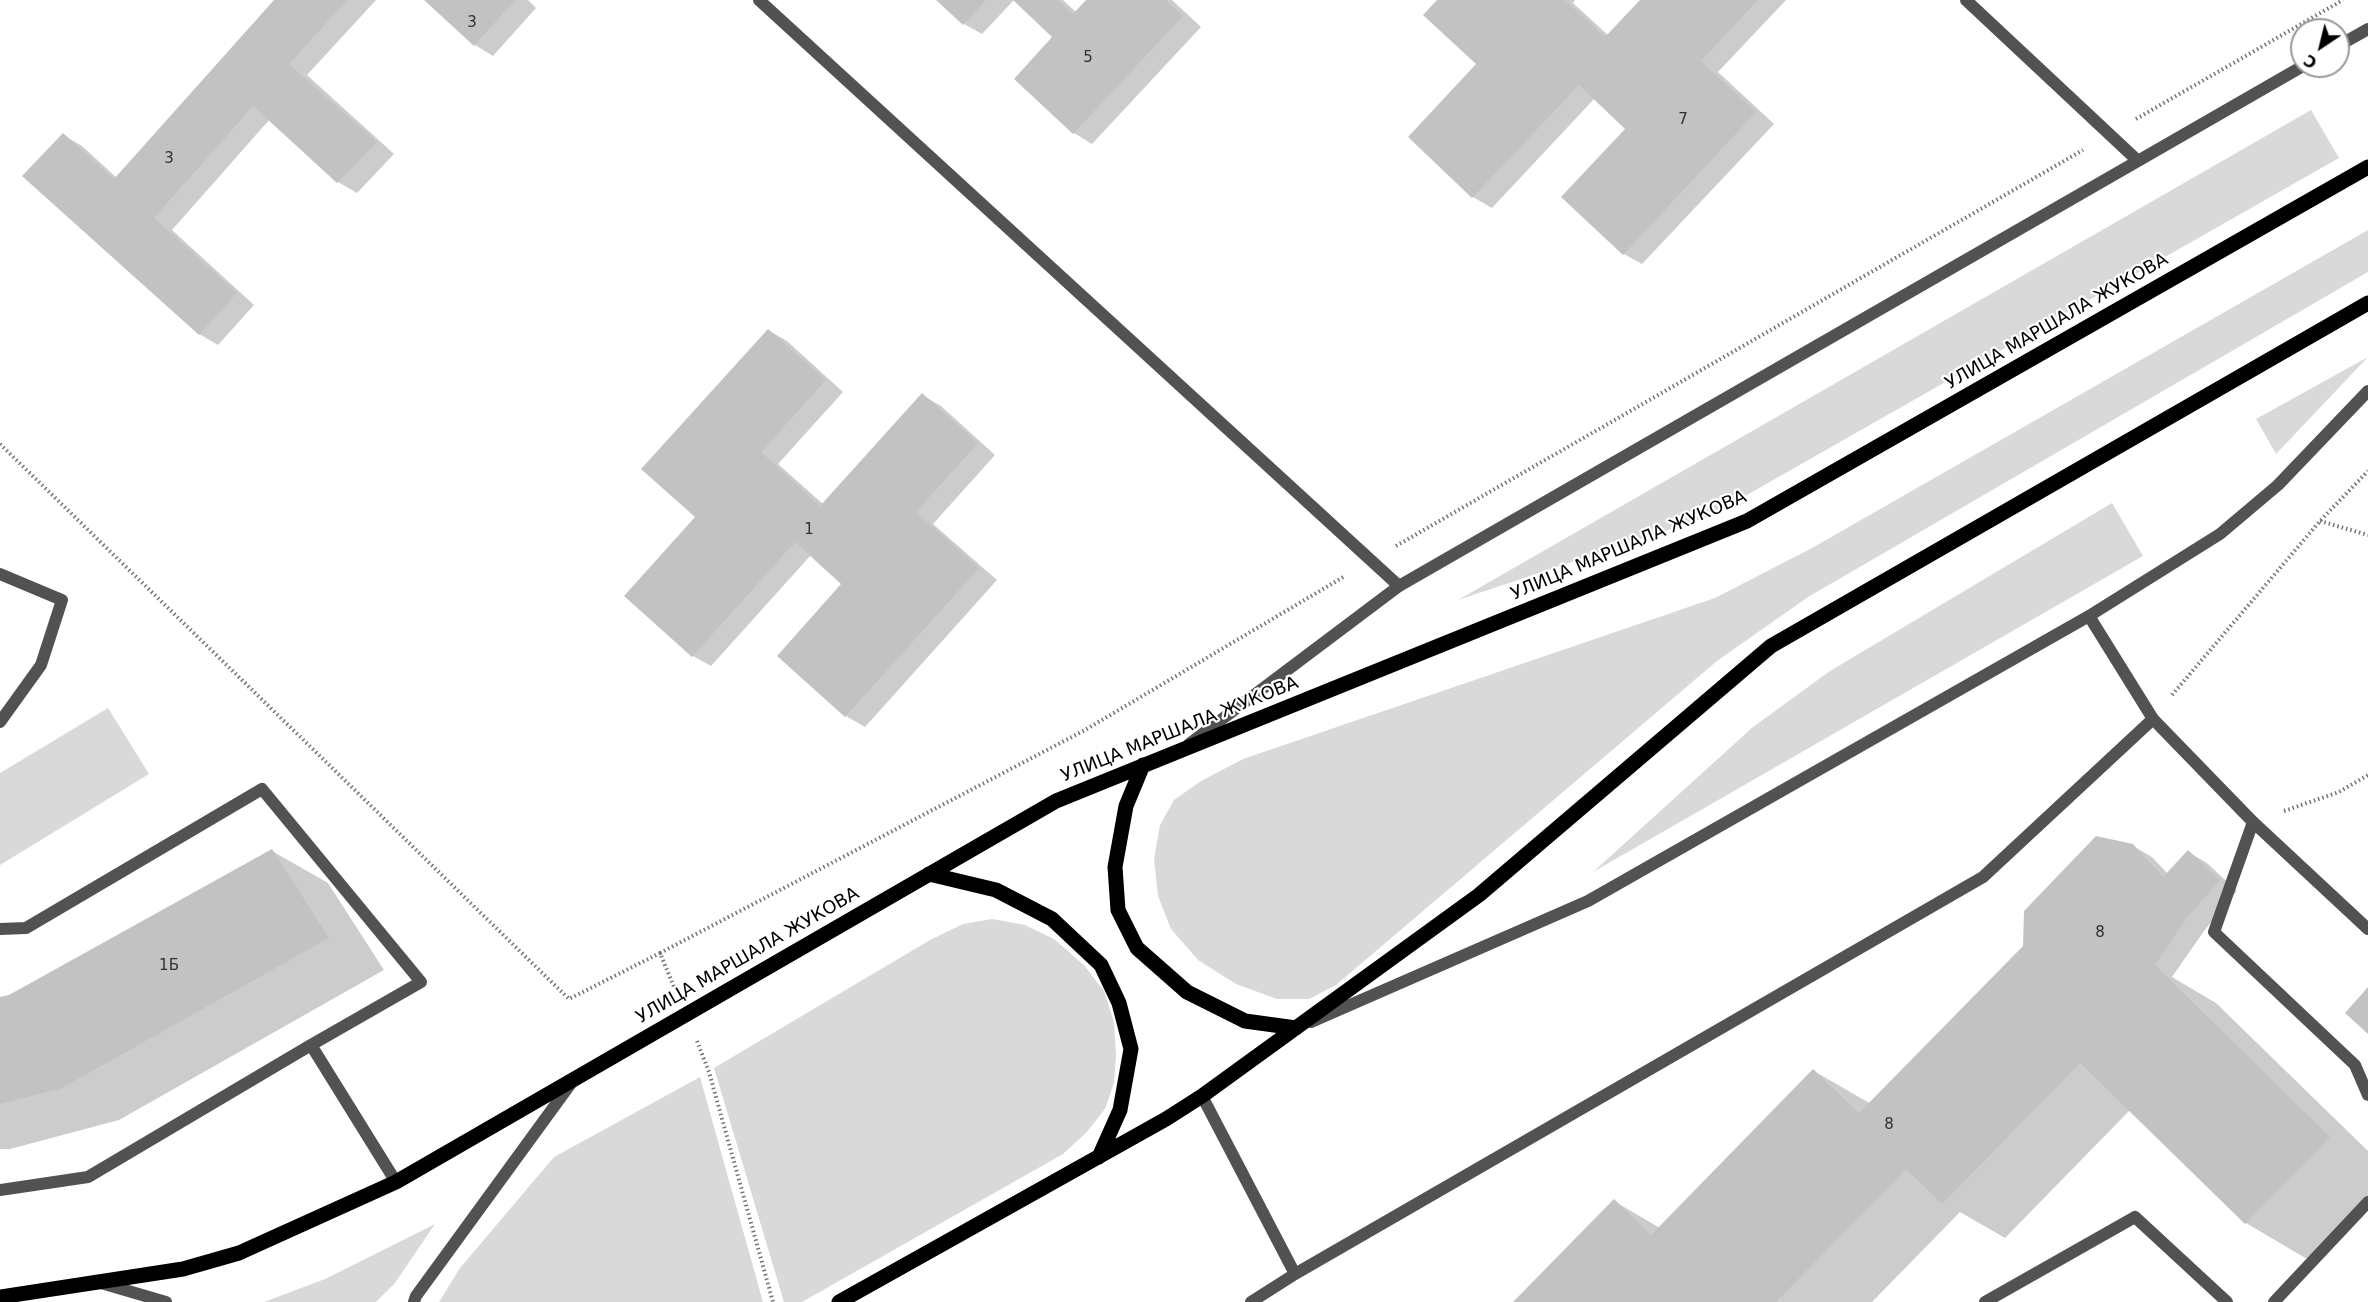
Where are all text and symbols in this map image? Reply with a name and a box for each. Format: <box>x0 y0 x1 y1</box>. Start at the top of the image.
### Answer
house number: 3 <box>467 14 477 32</box>
north arrow <box>2290 18 2350 78</box>
house number: 5 <box>1083 49 1093 67</box>
text: С <box>2300 50 2321 73</box>
house number: 7 <box>1678 111 1688 129</box>
house number: 3 <box>164 150 174 168</box>
street label: УЛИЦА МАРШАЛА ЖУКОВА <box>1942 249 2172 395</box>
street label: УЛИЦА МАРШАЛА ЖУКОВА <box>1508 486 1750 606</box>
house number: 1 <box>804 521 814 539</box>
street label: УЛИЦА МАРШАЛА ЖУКОВА <box>1058 672 1302 788</box>
street label: УЛИЦА МАРШАЛА ЖУКОВА <box>633 883 863 1029</box>
house number: 8 <box>2095 924 2105 942</box>
house number: 1Б <box>159 957 179 975</box>
house number: 8 <box>1884 1116 1894 1134</box>

